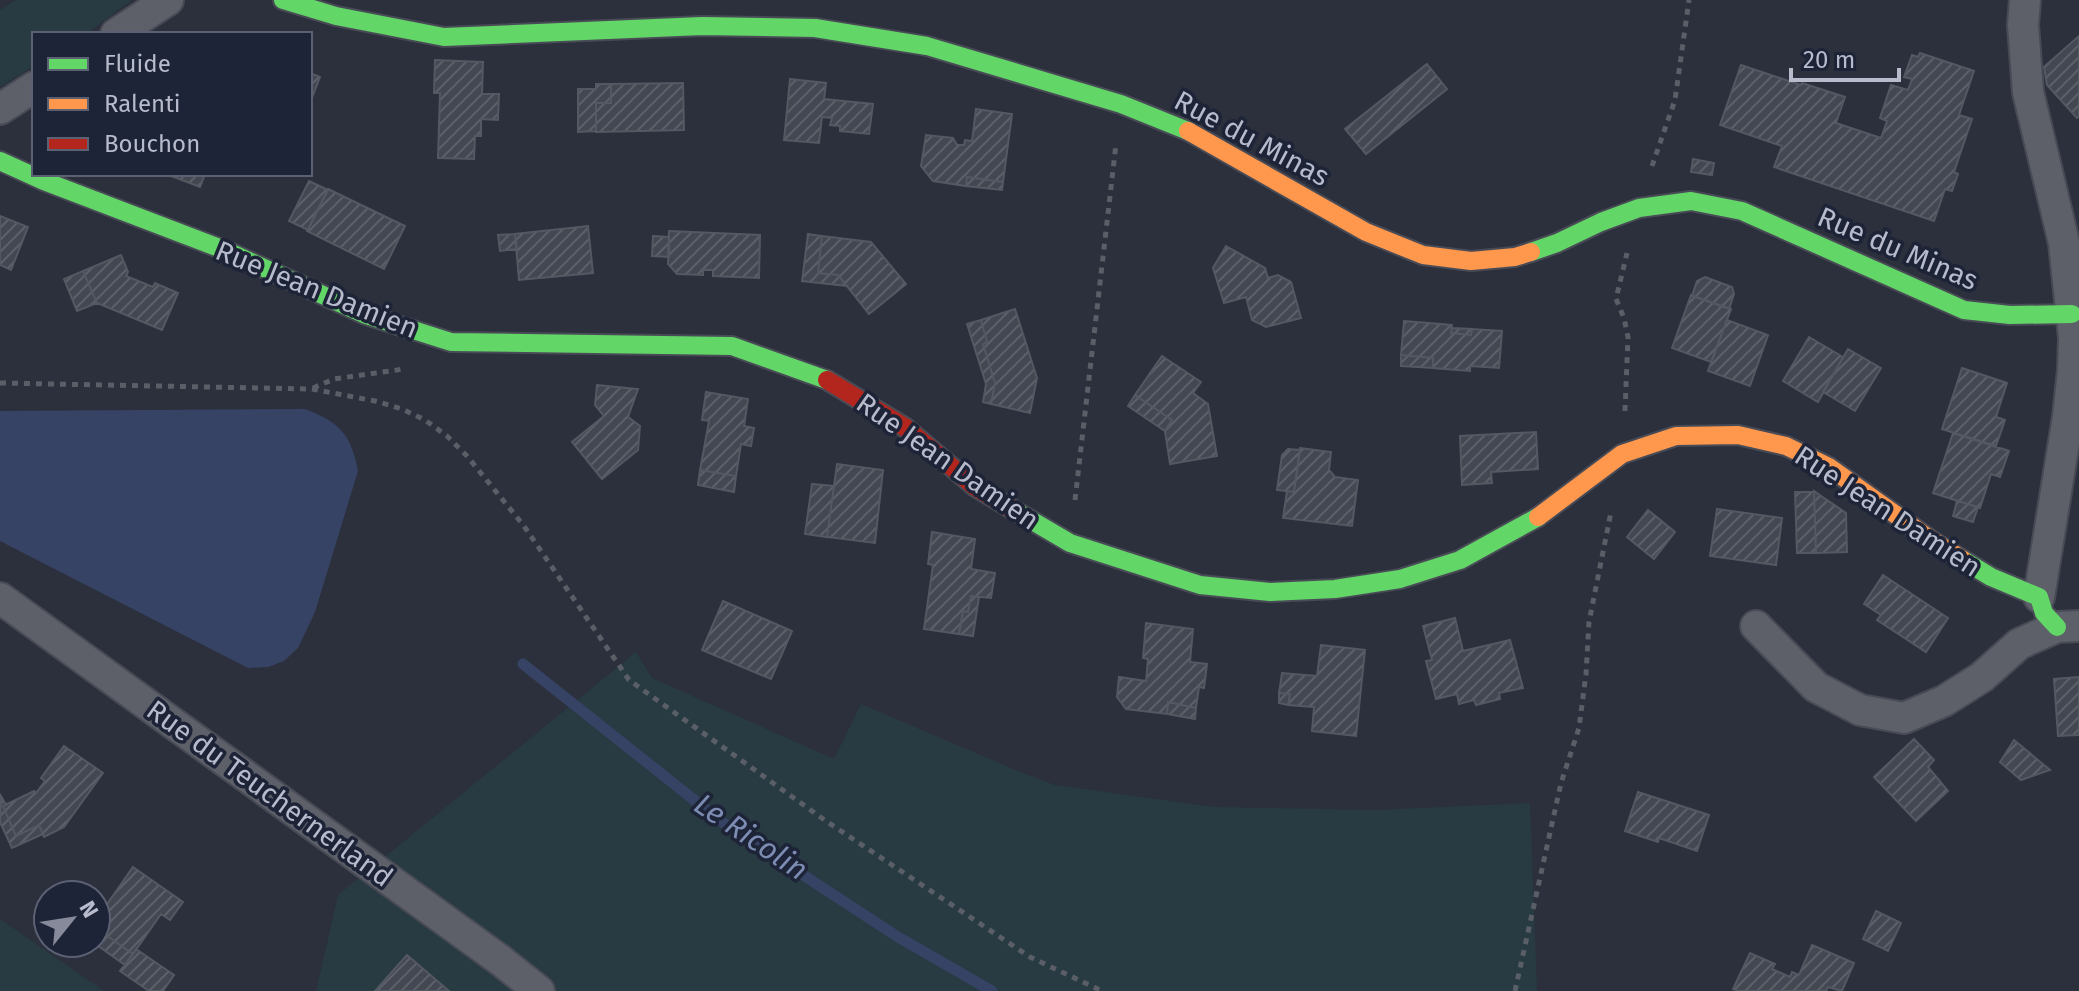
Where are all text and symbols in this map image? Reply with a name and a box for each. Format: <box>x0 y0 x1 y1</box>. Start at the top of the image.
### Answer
legend <box>32 32 312 176</box>
scale bar <box>1791 32 1899 82</box>
text: 20 m <box>1803 46 1855 74</box>
text: Fluide <box>104 50 171 78</box>
street label: Rue du Minas <box>1169 84 1335 193</box>
text: Ralenti <box>104 90 181 118</box>
text: Bouchon <box>104 130 200 158</box>
street label: Rue du Minas <box>1813 200 1983 297</box>
street label: Rue Jean Damien <box>211 234 423 345</box>
street label: Rue Jean Damien <box>850 386 1045 537</box>
street label: Rue Jean Damien <box>1789 439 1987 584</box>
street label: Rue du Teuchernerland <box>140 693 399 894</box>
water label: Le Ricolin <box>687 786 815 888</box>
north arrow <box>32 879 112 959</box>
text: N <box>74 896 104 922</box>

